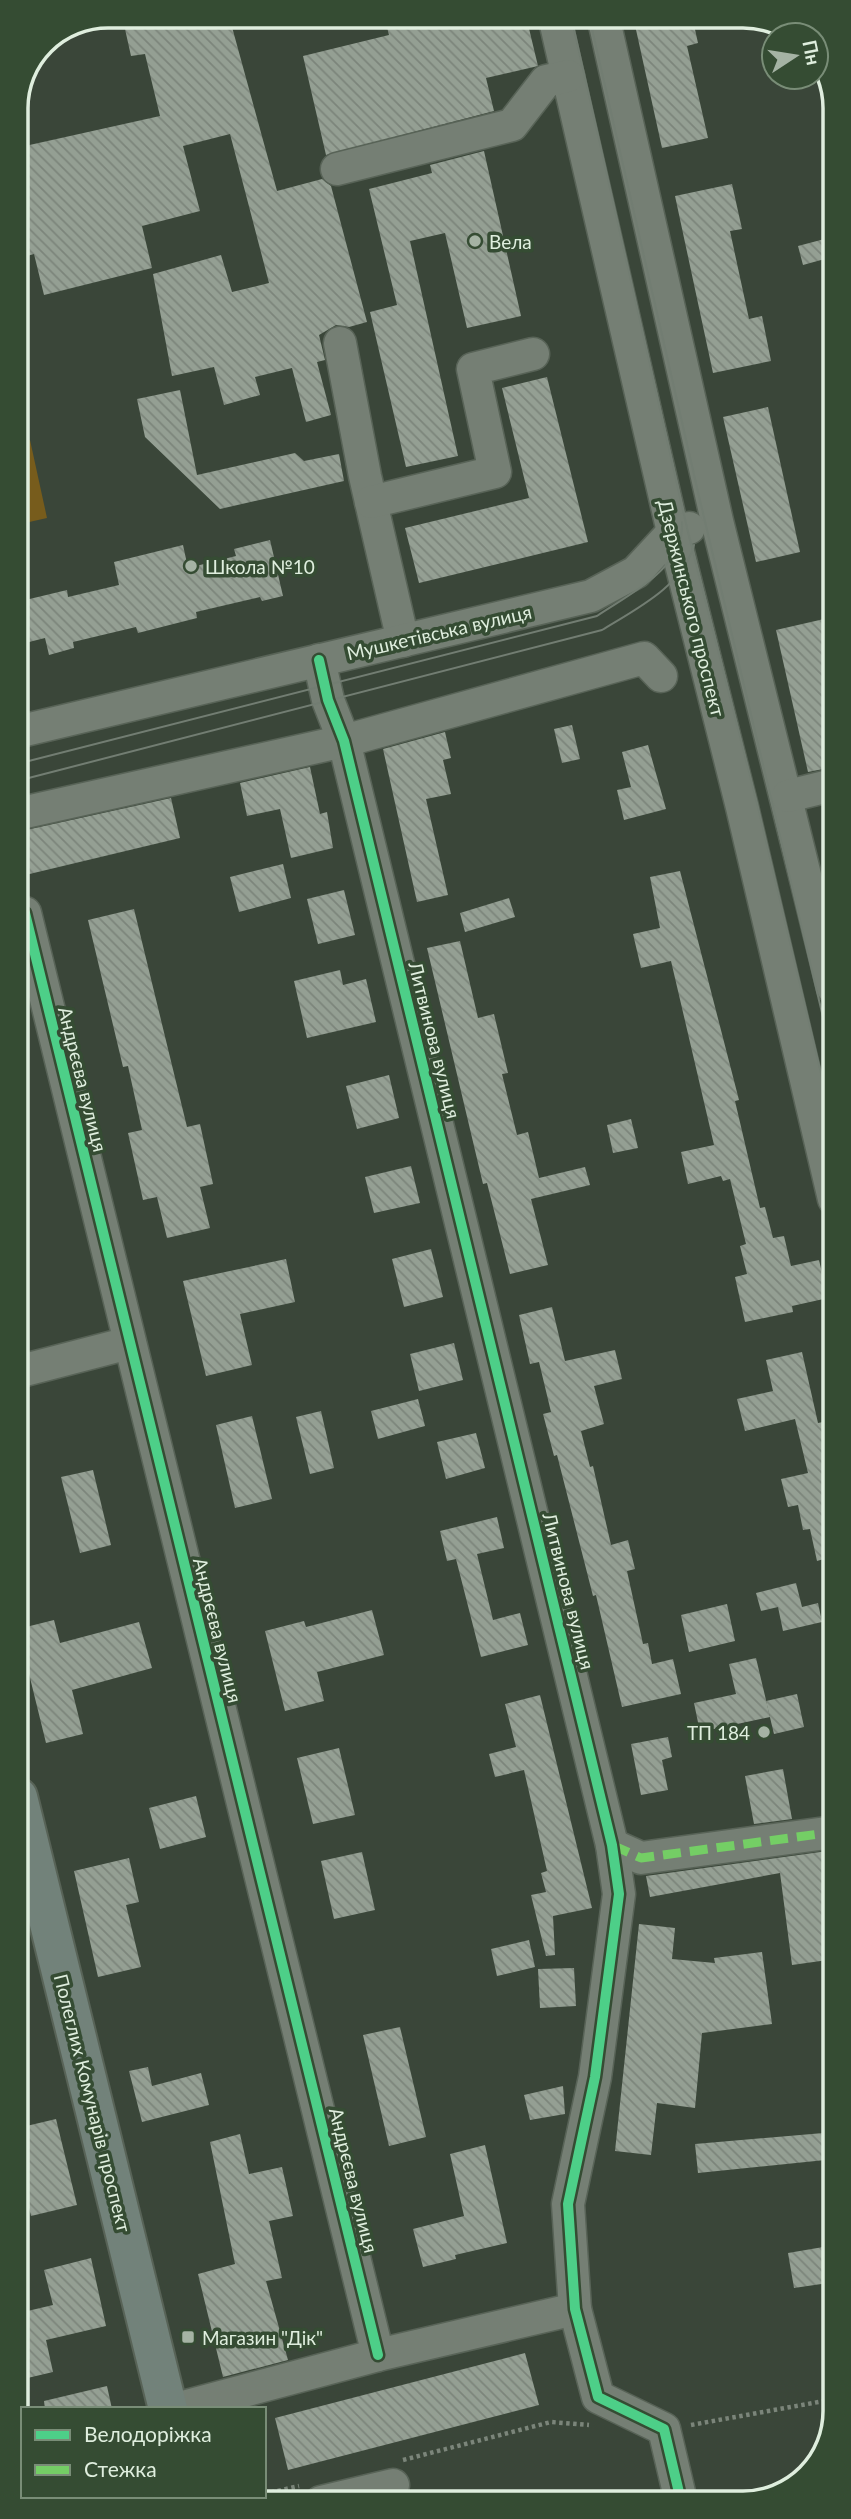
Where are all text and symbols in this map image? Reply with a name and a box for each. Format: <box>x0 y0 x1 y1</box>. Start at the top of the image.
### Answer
north arrow <box>760 21 830 91</box>
text: Пн <box>798 38 826 67</box>
place label: Вела <box>489 230 532 253</box>
marker: Вела <box>467 233 483 249</box>
street label: Дзержинського проспект <box>654 497 730 719</box>
place label: Школа №10 <box>205 555 315 578</box>
marker: Школа №10 <box>183 558 199 574</box>
street label: Мушкетівська вулиця <box>344 600 534 664</box>
street label: Литвинова вулиця <box>404 958 466 1121</box>
street label: Андрєєва вулиця <box>54 1004 112 1154</box>
street label: Литвинова вулиця <box>538 1509 600 1672</box>
street label: Андрєєва вулиця <box>189 1555 247 1705</box>
place label: ТП 184 <box>687 1721 750 1744</box>
marker: ТП 184 <box>756 1724 772 1740</box>
street label: Полеглих Комунарів проспект <box>50 1971 136 2235</box>
street label: Андрєєва вулиця <box>325 2105 383 2255</box>
place label: Магазин "Дік" <box>202 2326 323 2349</box>
marker: Магазин "Дік" <box>180 2329 196 2345</box>
legend <box>21 2407 266 2498</box>
text: Велодоріжка <box>84 2421 212 2446</box>
text: Стежка <box>84 2456 157 2481</box>

